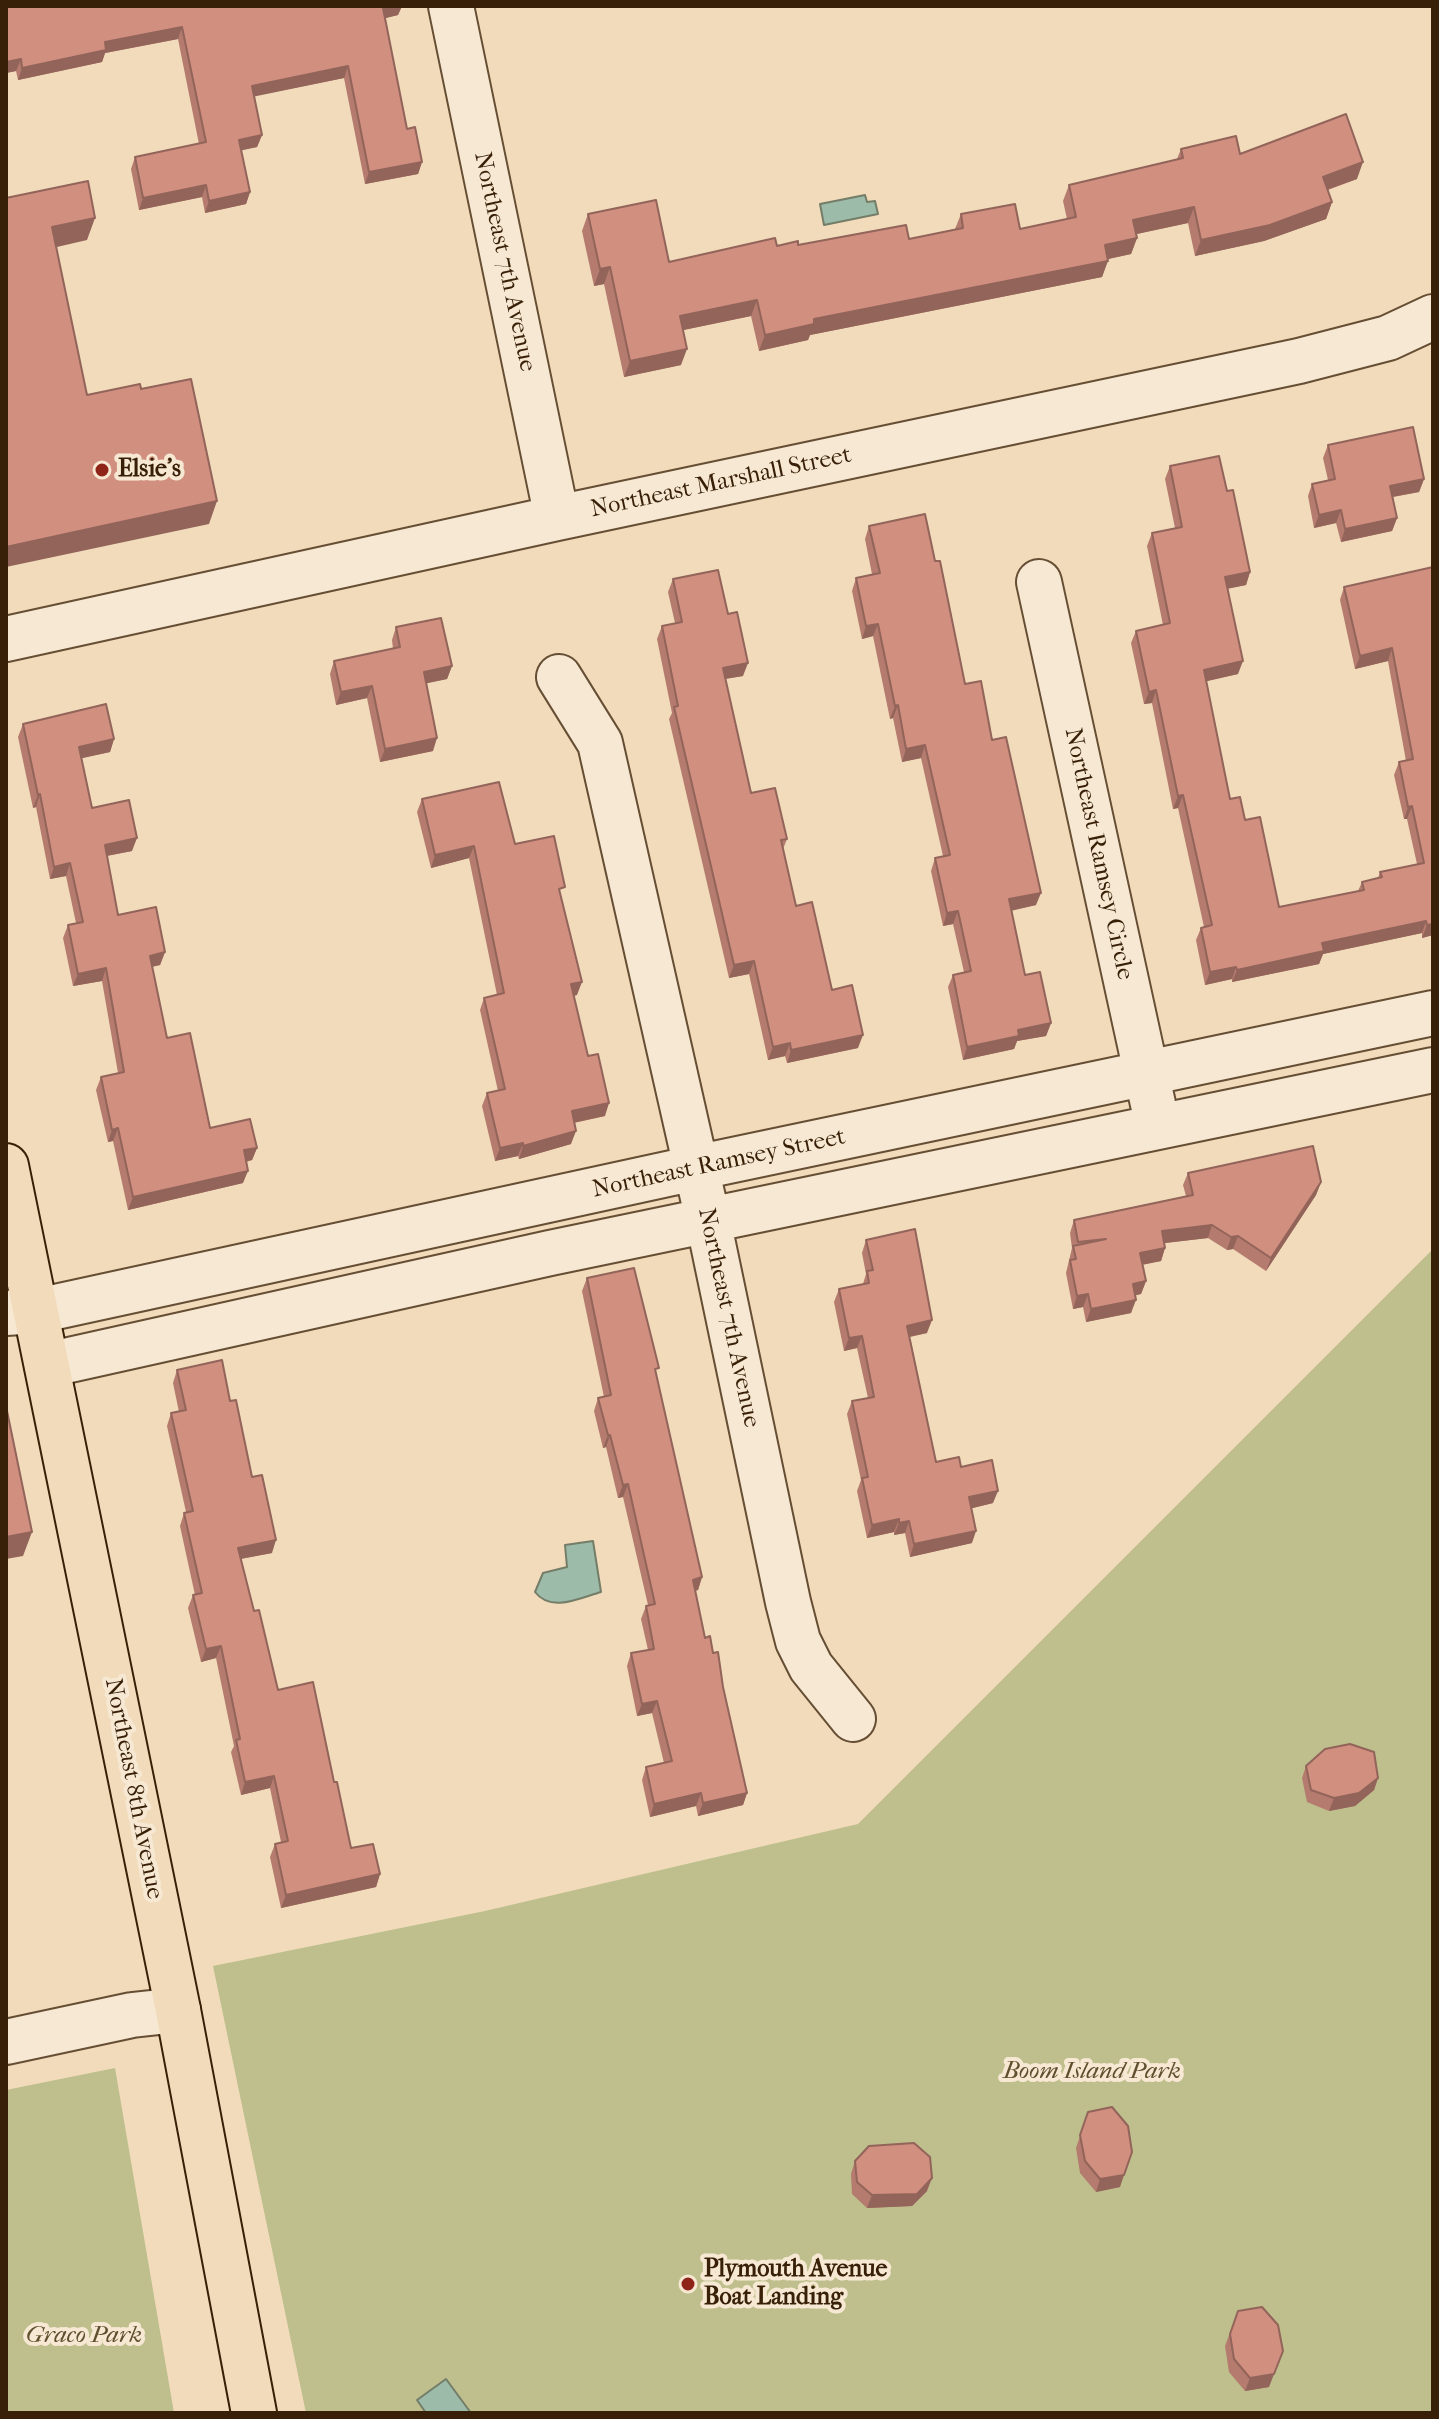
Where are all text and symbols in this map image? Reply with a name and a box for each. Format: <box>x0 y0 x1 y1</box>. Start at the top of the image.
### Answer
street label: Northeast 7th Avenue <box>467 150 541 374</box>
street label: Northeast Marshall Street <box>588 441 854 525</box>
place label: Elsie's <box>118 456 181 484</box>
marker: Elsie's <box>93 461 111 479</box>
street label: Northeast Ramsey Circle <box>1057 725 1139 983</box>
street label: Northeast Ramsey Street <box>590 1123 848 1205</box>
street label: Northeast 7th Avenue <box>691 1206 765 1430</box>
street label: Northeast 8th Avenue <box>97 1676 169 1902</box>
park label: Boom Island Park <box>1003 2058 1181 2086</box>
place label: Plymouth Avenue Boat Landing <box>704 2256 887 2312</box>
marker: Plymouth Avenue Boat Landing <box>679 2275 697 2293</box>
park label: Graco Park <box>26 2322 142 2350</box>

